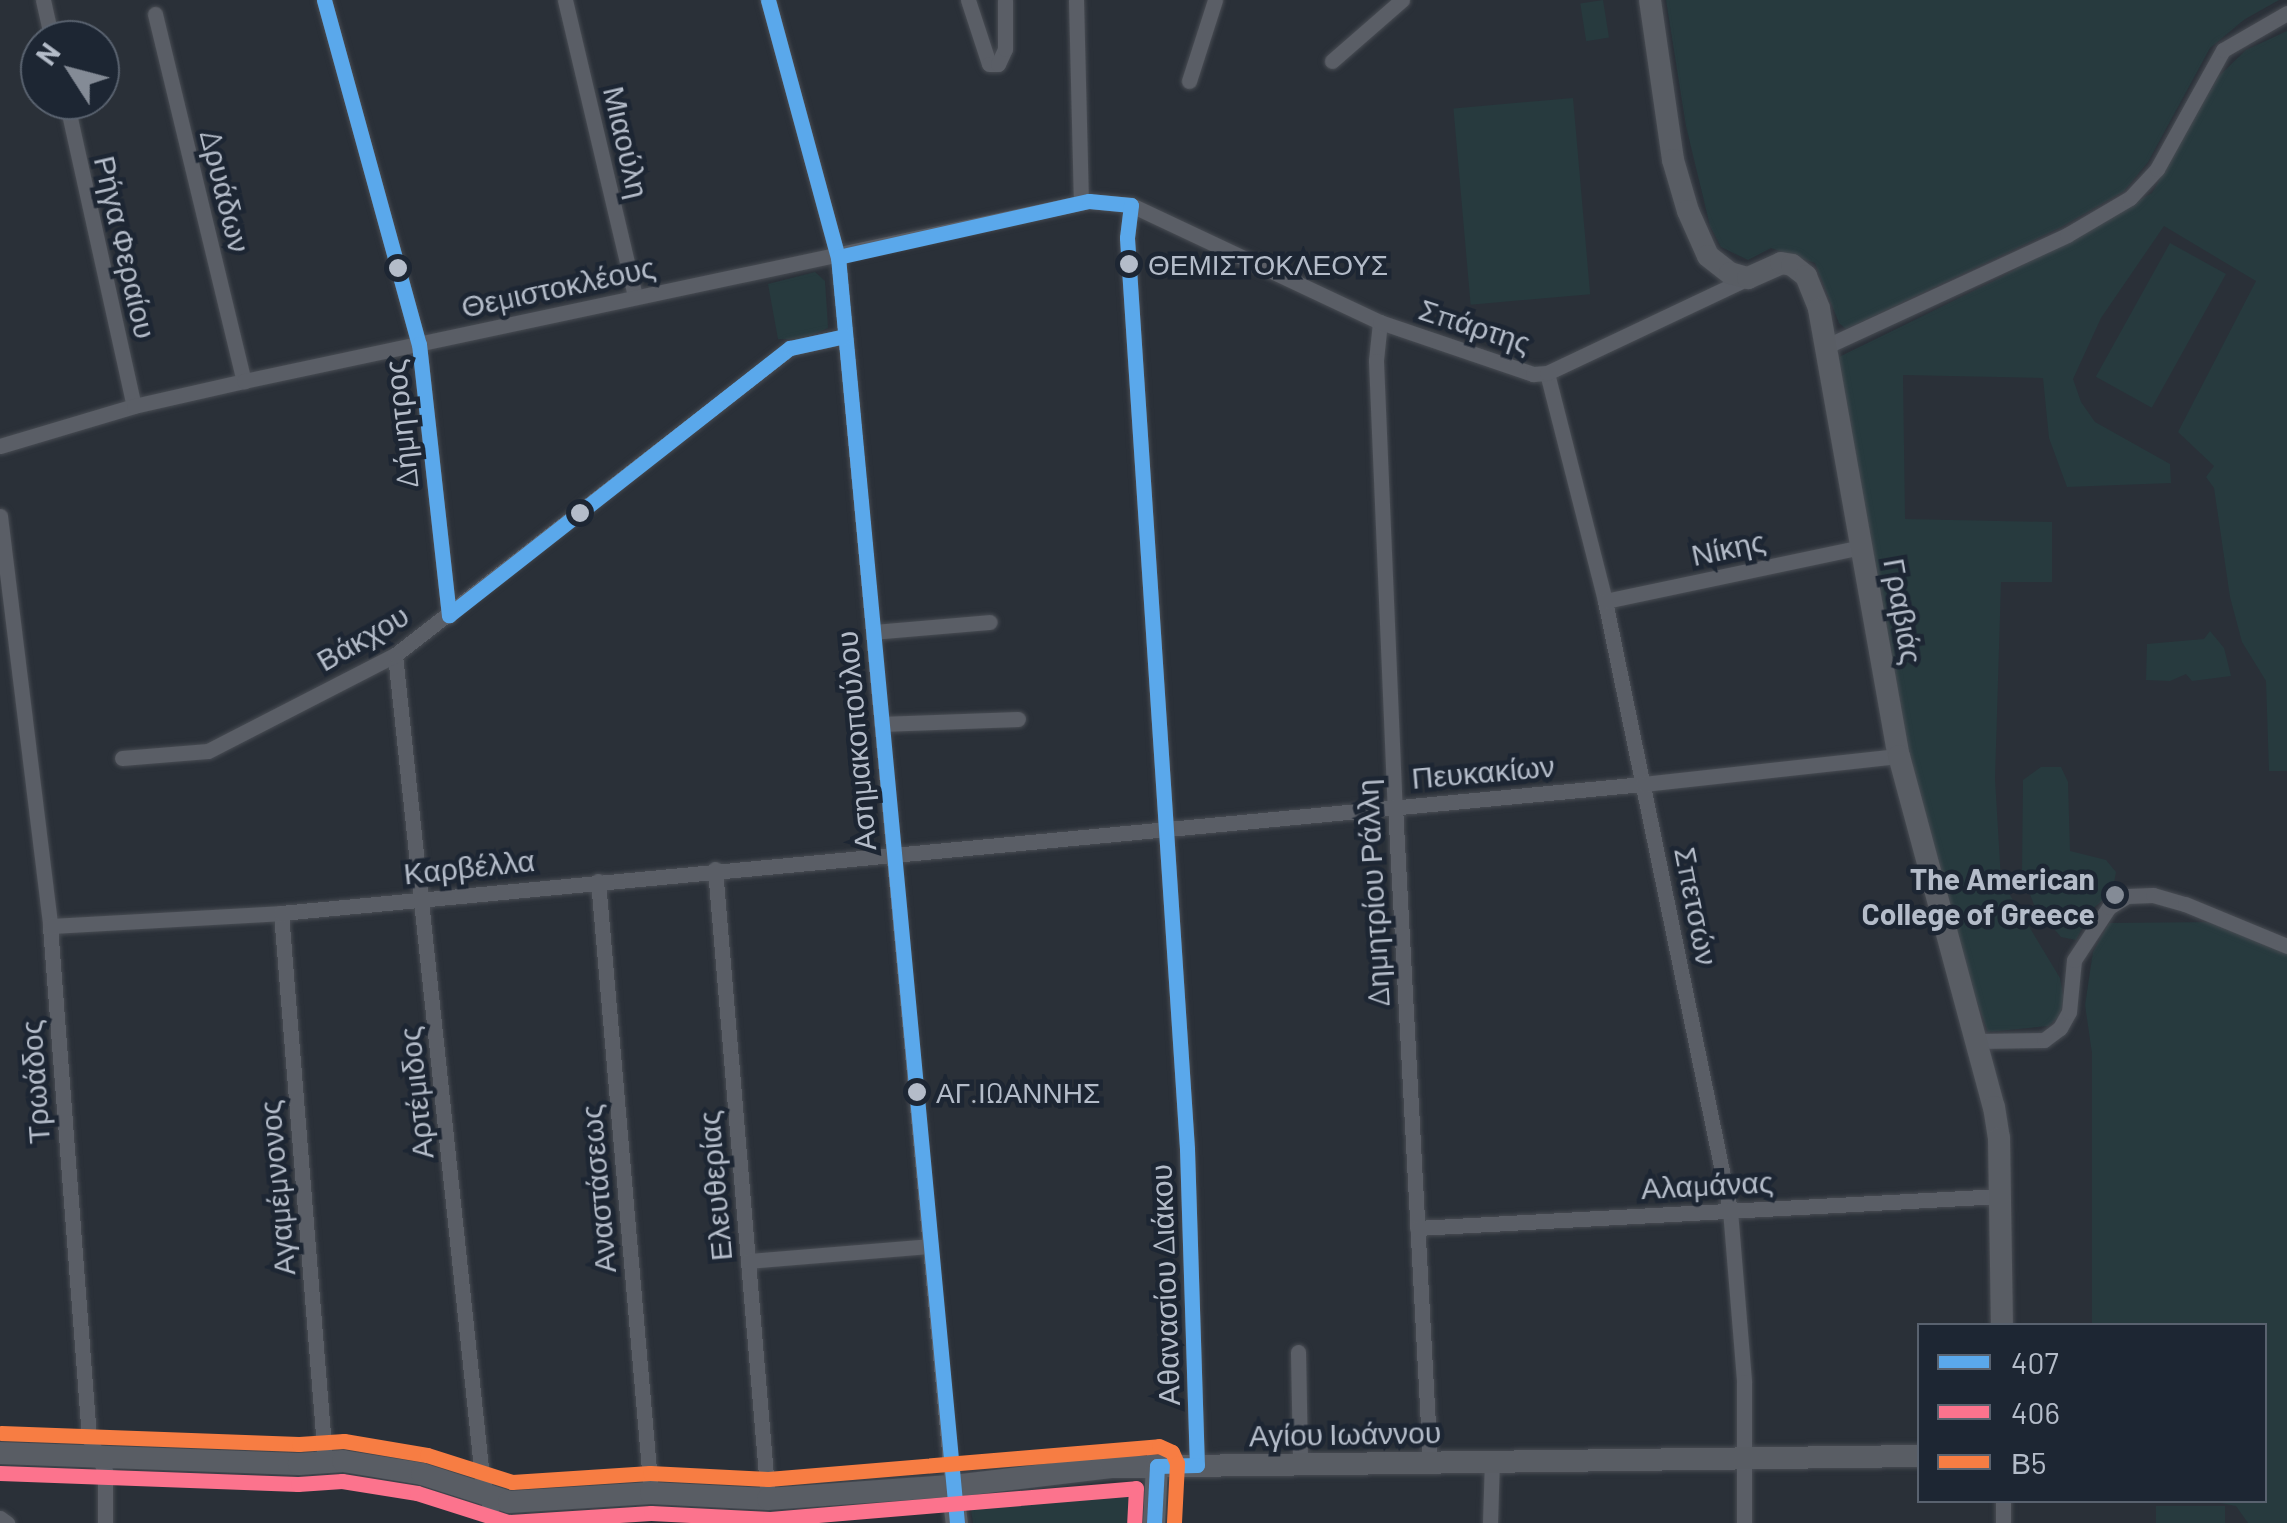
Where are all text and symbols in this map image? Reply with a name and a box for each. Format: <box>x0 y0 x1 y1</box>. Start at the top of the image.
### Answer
north arrow <box>20 20 120 120</box>
text: N <box>28 36 67 71</box>
street label: Μιαούλη <box>597 83 657 201</box>
street label: Δρυάδων <box>193 126 259 256</box>
street label: Ρήγα Φεραίου <box>87 152 165 342</box>
place label: ΘΕΜΙΣΤΟΚΛΕΟΥΣ <box>1148 247 1388 281</box>
street label: Θεμιστοκλέους <box>458 248 658 324</box>
marker: ΘΕΜΙΣΤΟΚΛΕΟΥΣ <box>1119 254 1139 274</box>
unlabelled marker <box>388 258 408 278</box>
street label: Σπάρτης <box>1415 290 1535 360</box>
street label: Δήμητρος <box>375 358 425 490</box>
unlabelled marker <box>570 503 590 523</box>
street label: Νίκης <box>1688 522 1768 572</box>
street label: Γραβιάς <box>1877 555 1931 667</box>
street label: Βάκχου <box>310 596 414 678</box>
street label: Ασημακοπούλου <box>827 630 883 852</box>
street label: Πευκακίων <box>1410 747 1556 795</box>
street label: Δημητρίου Ράλλη <box>1348 778 1396 1008</box>
street label: Καρβέλλα <box>402 841 536 891</box>
street label: Σπετσών <box>1668 844 1726 968</box>
place label: The American College of Greece <box>1862 860 2095 930</box>
marker: The American College of Greece <box>2104 884 2126 906</box>
street label: Τρωάδος <box>12 1019 56 1145</box>
street label: Αρτέμιδος <box>390 1025 440 1161</box>
place label: ΑΓ.ΙΩΑΝΝΗΣ <box>936 1075 1100 1109</box>
marker: ΑΓ.ΙΩΑΝΝΗΣ <box>907 1082 927 1102</box>
street label: Αγαμέμνονος <box>250 1099 302 1277</box>
street label: Αναστάσεως <box>572 1103 622 1275</box>
street label: Ελευθερίας <box>690 1110 738 1262</box>
street label: Αλαμάνας <box>1640 1163 1774 1205</box>
street label: Αθανασίου Διάκου <box>1142 1164 1186 1406</box>
legend <box>1917 1323 2267 1503</box>
text: 407 <box>2011 1344 2059 1380</box>
text: 406 <box>2011 1394 2060 1430</box>
street label: Αγίου Ιωάννου <box>1248 1413 1442 1453</box>
text: Β5 <box>2011 1444 2046 1480</box>

